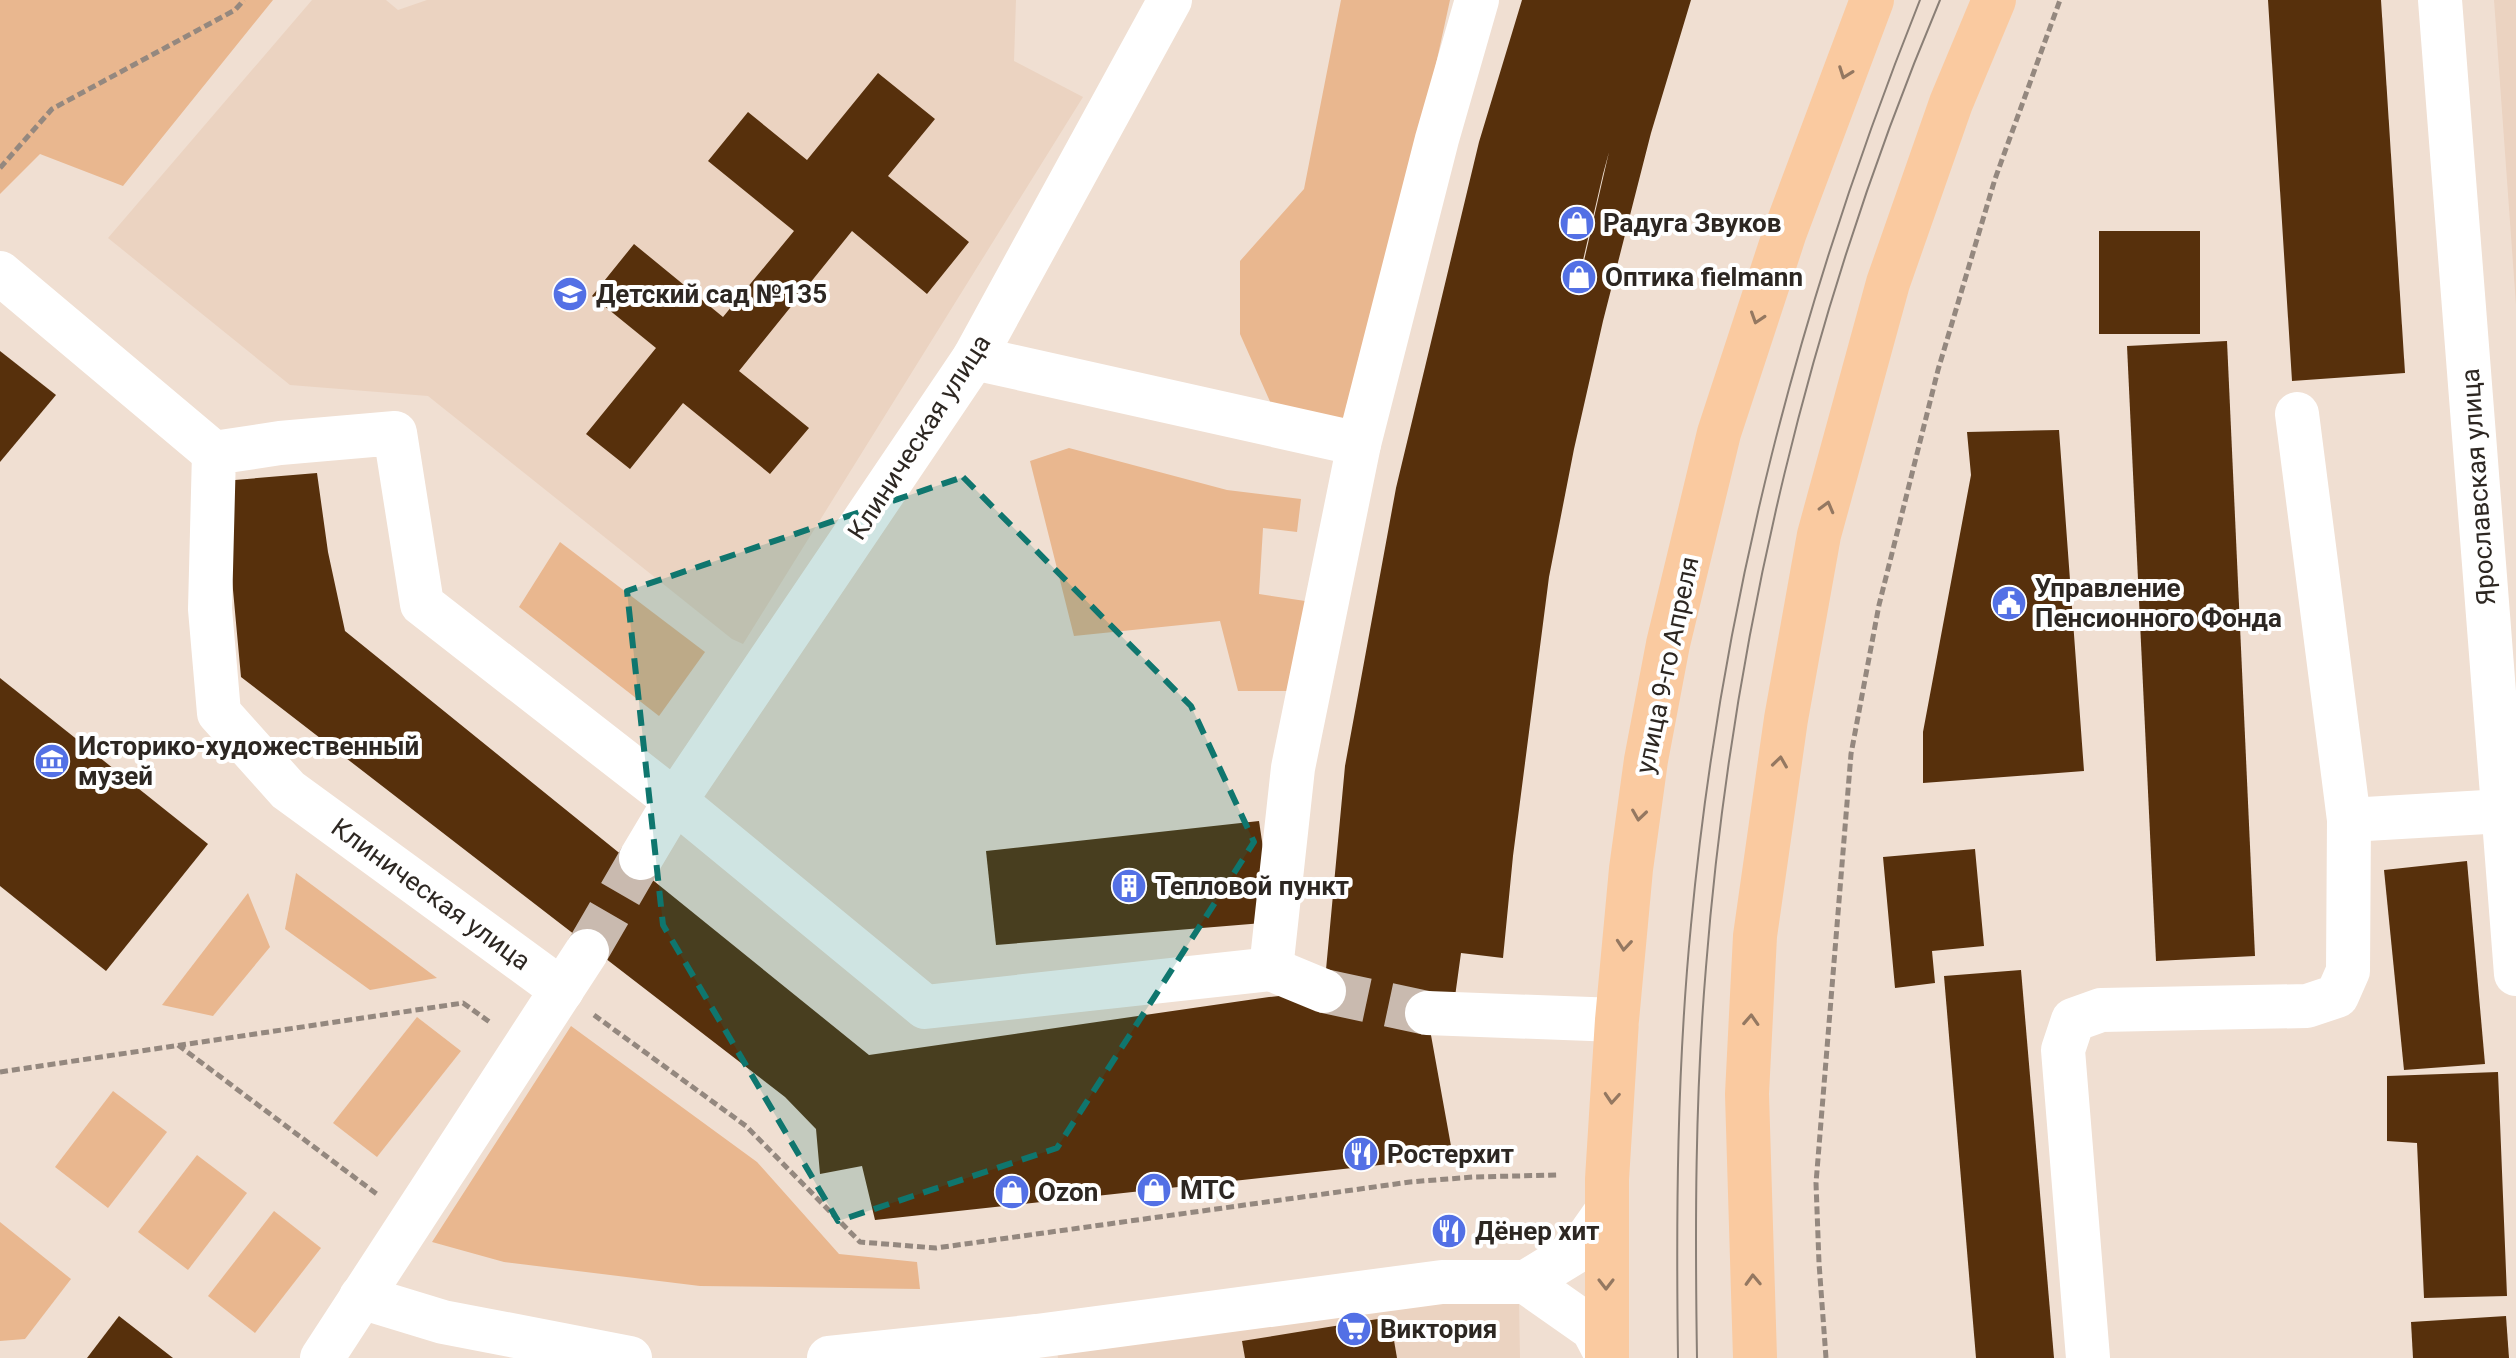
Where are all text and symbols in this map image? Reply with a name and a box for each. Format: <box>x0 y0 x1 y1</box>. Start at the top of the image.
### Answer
one-way arrow <box>1838 65 1854 79</box>
shop icon: Радуга Звуков <box>1558 204 1596 242</box>
place label: Радуга Звуков <box>1603 208 1781 238</box>
shop icon: Оптика fielmann <box>1560 258 1598 296</box>
place label: Оптика fielmann <box>1605 262 1803 292</box>
school or university icon: Детский сад №135 <box>551 275 589 313</box>
place label: Детский сад №135 <box>596 279 827 309</box>
one-way arrow <box>1750 311 1766 324</box>
street label: Клиническая улица <box>841 329 997 545</box>
street label: Ярославская улица <box>2455 367 2501 607</box>
one-way arrow <box>1818 500 1834 514</box>
street label: улица 9-го Апреля <box>1629 554 1705 776</box>
place label: Управление Пенсионного Фонда <box>2035 573 2282 633</box>
public building icon: Управление Пенсионного Фонда <box>1990 584 2028 622</box>
place label: Историко-художественный музей <box>78 731 419 791</box>
museum icon: Историко-художественный музей <box>33 742 71 780</box>
one-way arrow <box>1771 755 1788 769</box>
one-way arrow <box>1631 808 1648 822</box>
street label: Клиническая улица <box>326 812 536 976</box>
building icon: Тепловой пункт <box>1110 867 1148 905</box>
place label: Тепловой пункт <box>1155 871 1349 901</box>
one-way arrow <box>1616 939 1633 952</box>
one-way arrow <box>1742 1013 1759 1026</box>
one-way arrow <box>1604 1092 1621 1105</box>
restaurant icon: Ростерхит <box>1342 1135 1380 1173</box>
place label: Ростерхит <box>1387 1139 1514 1169</box>
shop icon: МТС <box>1135 1171 1173 1209</box>
shop icon: Ozon <box>993 1173 1031 1211</box>
place label: МТС <box>1180 1175 1235 1205</box>
place label: Ozon <box>1038 1177 1098 1207</box>
restaurant icon: Дёнер хит <box>1430 1212 1468 1250</box>
place label: Дёнер хит <box>1475 1216 1599 1246</box>
one-way arrow <box>1744 1273 1761 1286</box>
one-way arrow <box>1597 1278 1615 1291</box>
supermarket icon: Виктория <box>1335 1310 1373 1348</box>
place label: Виктория <box>1380 1314 1497 1344</box>

